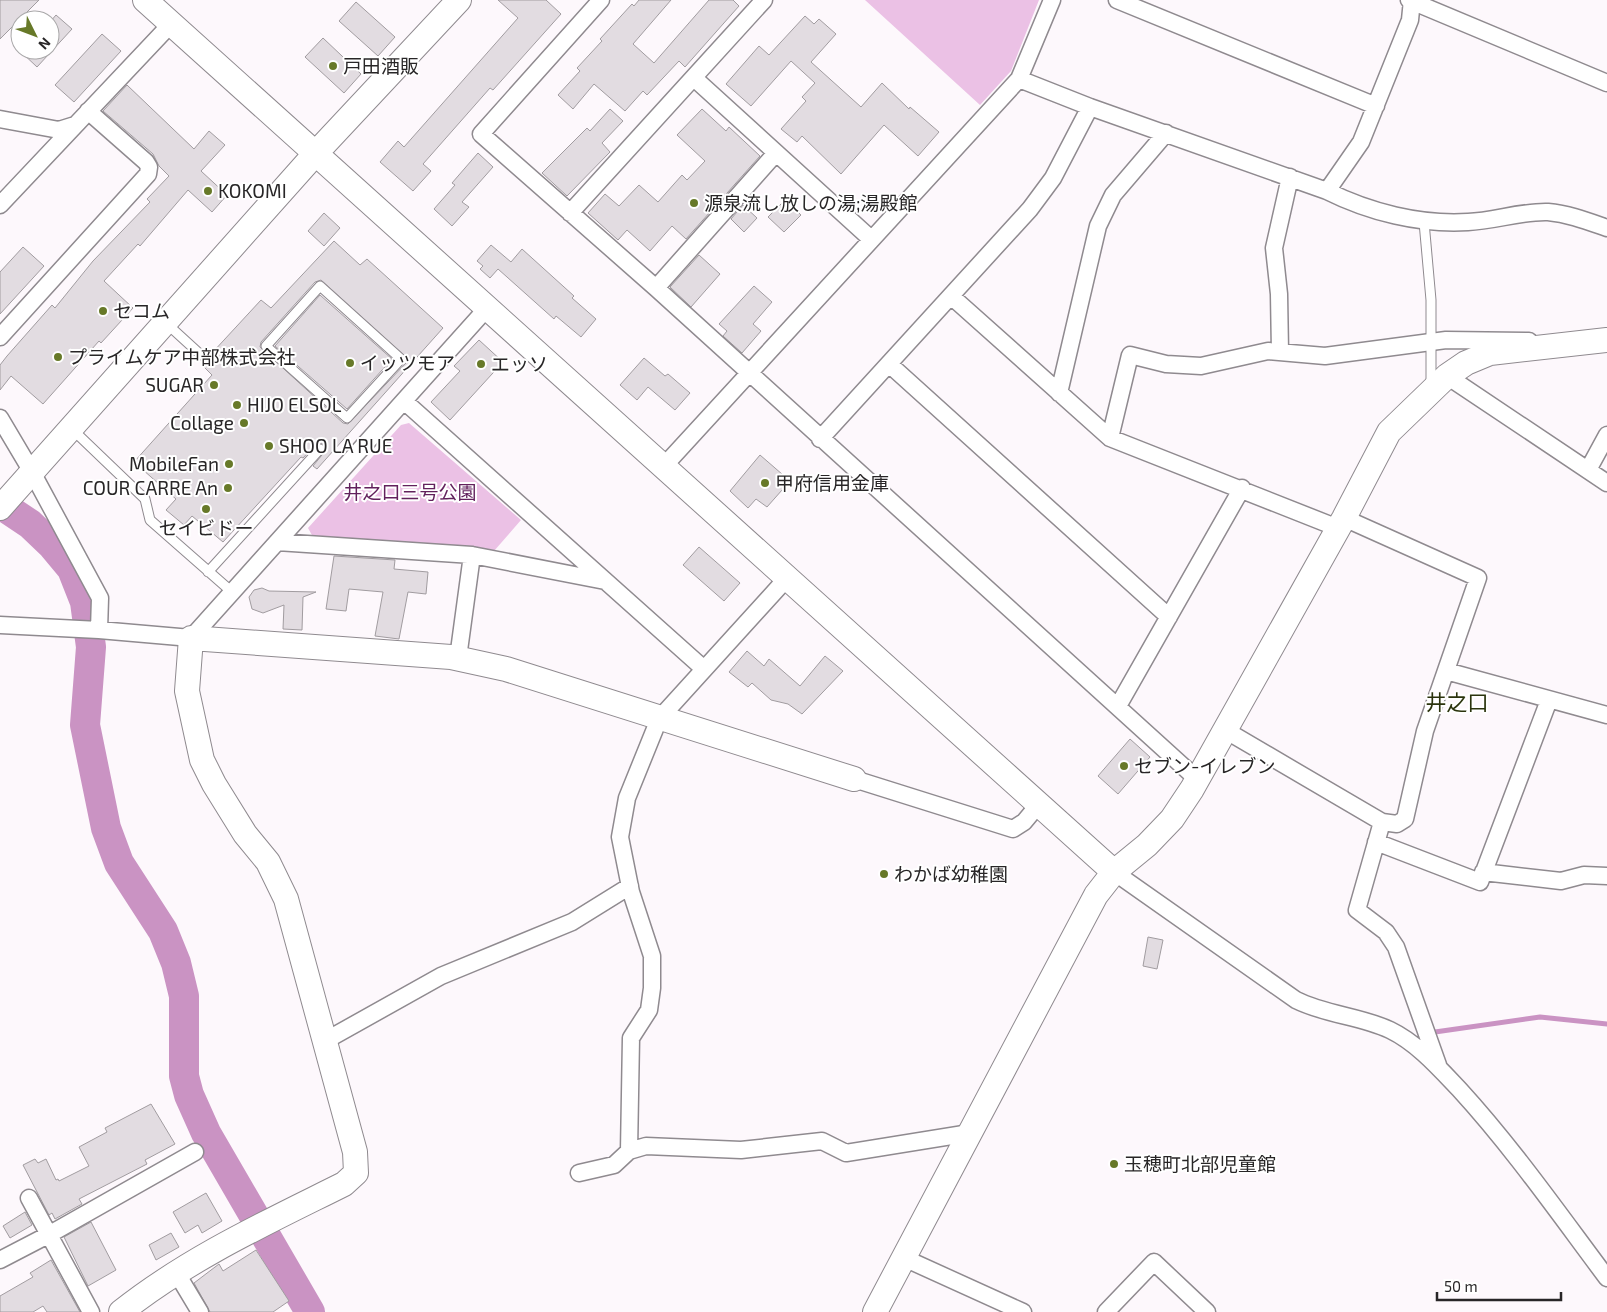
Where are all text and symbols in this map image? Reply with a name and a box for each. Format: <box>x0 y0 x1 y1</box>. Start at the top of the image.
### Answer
north arrow <box>10 10 60 60</box>
text: N <box>35 35 55 53</box>
place label: 戸田酒販 <box>343 54 419 77</box>
marker: 戸田酒販 <box>327 60 339 72</box>
place label: KOKOMI <box>218 179 287 202</box>
marker: KOKOMI <box>202 185 214 197</box>
place label: 源泉流し放しの湯;湯殿館 <box>704 191 918 214</box>
marker: 源泉流し放しの湯;湯殿館 <box>688 197 700 209</box>
place label: セコム <box>113 299 170 322</box>
marker: セコム <box>97 305 109 317</box>
place label: プライムケア中部株式会社 <box>68 345 296 368</box>
marker: プライムケア中部株式会社 <box>52 351 64 363</box>
place label: イッツモア <box>360 351 455 374</box>
place label: エッソ <box>491 352 548 375</box>
marker: イッツモア <box>344 357 356 369</box>
marker: エッソ <box>475 358 487 370</box>
place label: SUGAR <box>145 373 204 396</box>
marker: SUGAR <box>208 379 220 391</box>
place label: HIJO ELSOL <box>247 393 342 416</box>
marker: HIJO ELSOL <box>231 399 243 411</box>
place label: Collage <box>170 411 234 434</box>
marker: Collage <box>238 417 250 429</box>
place label: SHOO LA RUE <box>279 434 392 457</box>
marker: SHOO LA RUE <box>263 440 275 452</box>
place label: MobileFan <box>129 452 219 475</box>
marker: MobileFan <box>223 458 235 470</box>
place label: 甲府信用金庫 <box>775 471 889 494</box>
place label: COUR CARRE An <box>83 476 218 499</box>
marker: 甲府信用金庫 <box>759 477 771 489</box>
park label: 井之口三号公園 <box>343 480 477 503</box>
marker: COUR CARRE An <box>222 482 234 494</box>
marker: セイビドー <box>200 503 212 515</box>
place label: セイビドー <box>158 516 254 539</box>
district label: 井之口 <box>1426 689 1489 714</box>
place label: セブン-イレブン <box>1134 754 1276 777</box>
marker: セブン-イレブン <box>1118 760 1130 772</box>
place label: わかば幼稚園 <box>894 862 1008 885</box>
marker: わかば幼稚園 <box>878 868 890 880</box>
place label: 玉穂町北部児童館 <box>1124 1152 1276 1175</box>
marker: 玉穂町北部児童館 <box>1108 1158 1120 1170</box>
scale bar <box>1437 1270 1561 1302</box>
text: 50 m <box>1444 1277 1478 1295</box>

